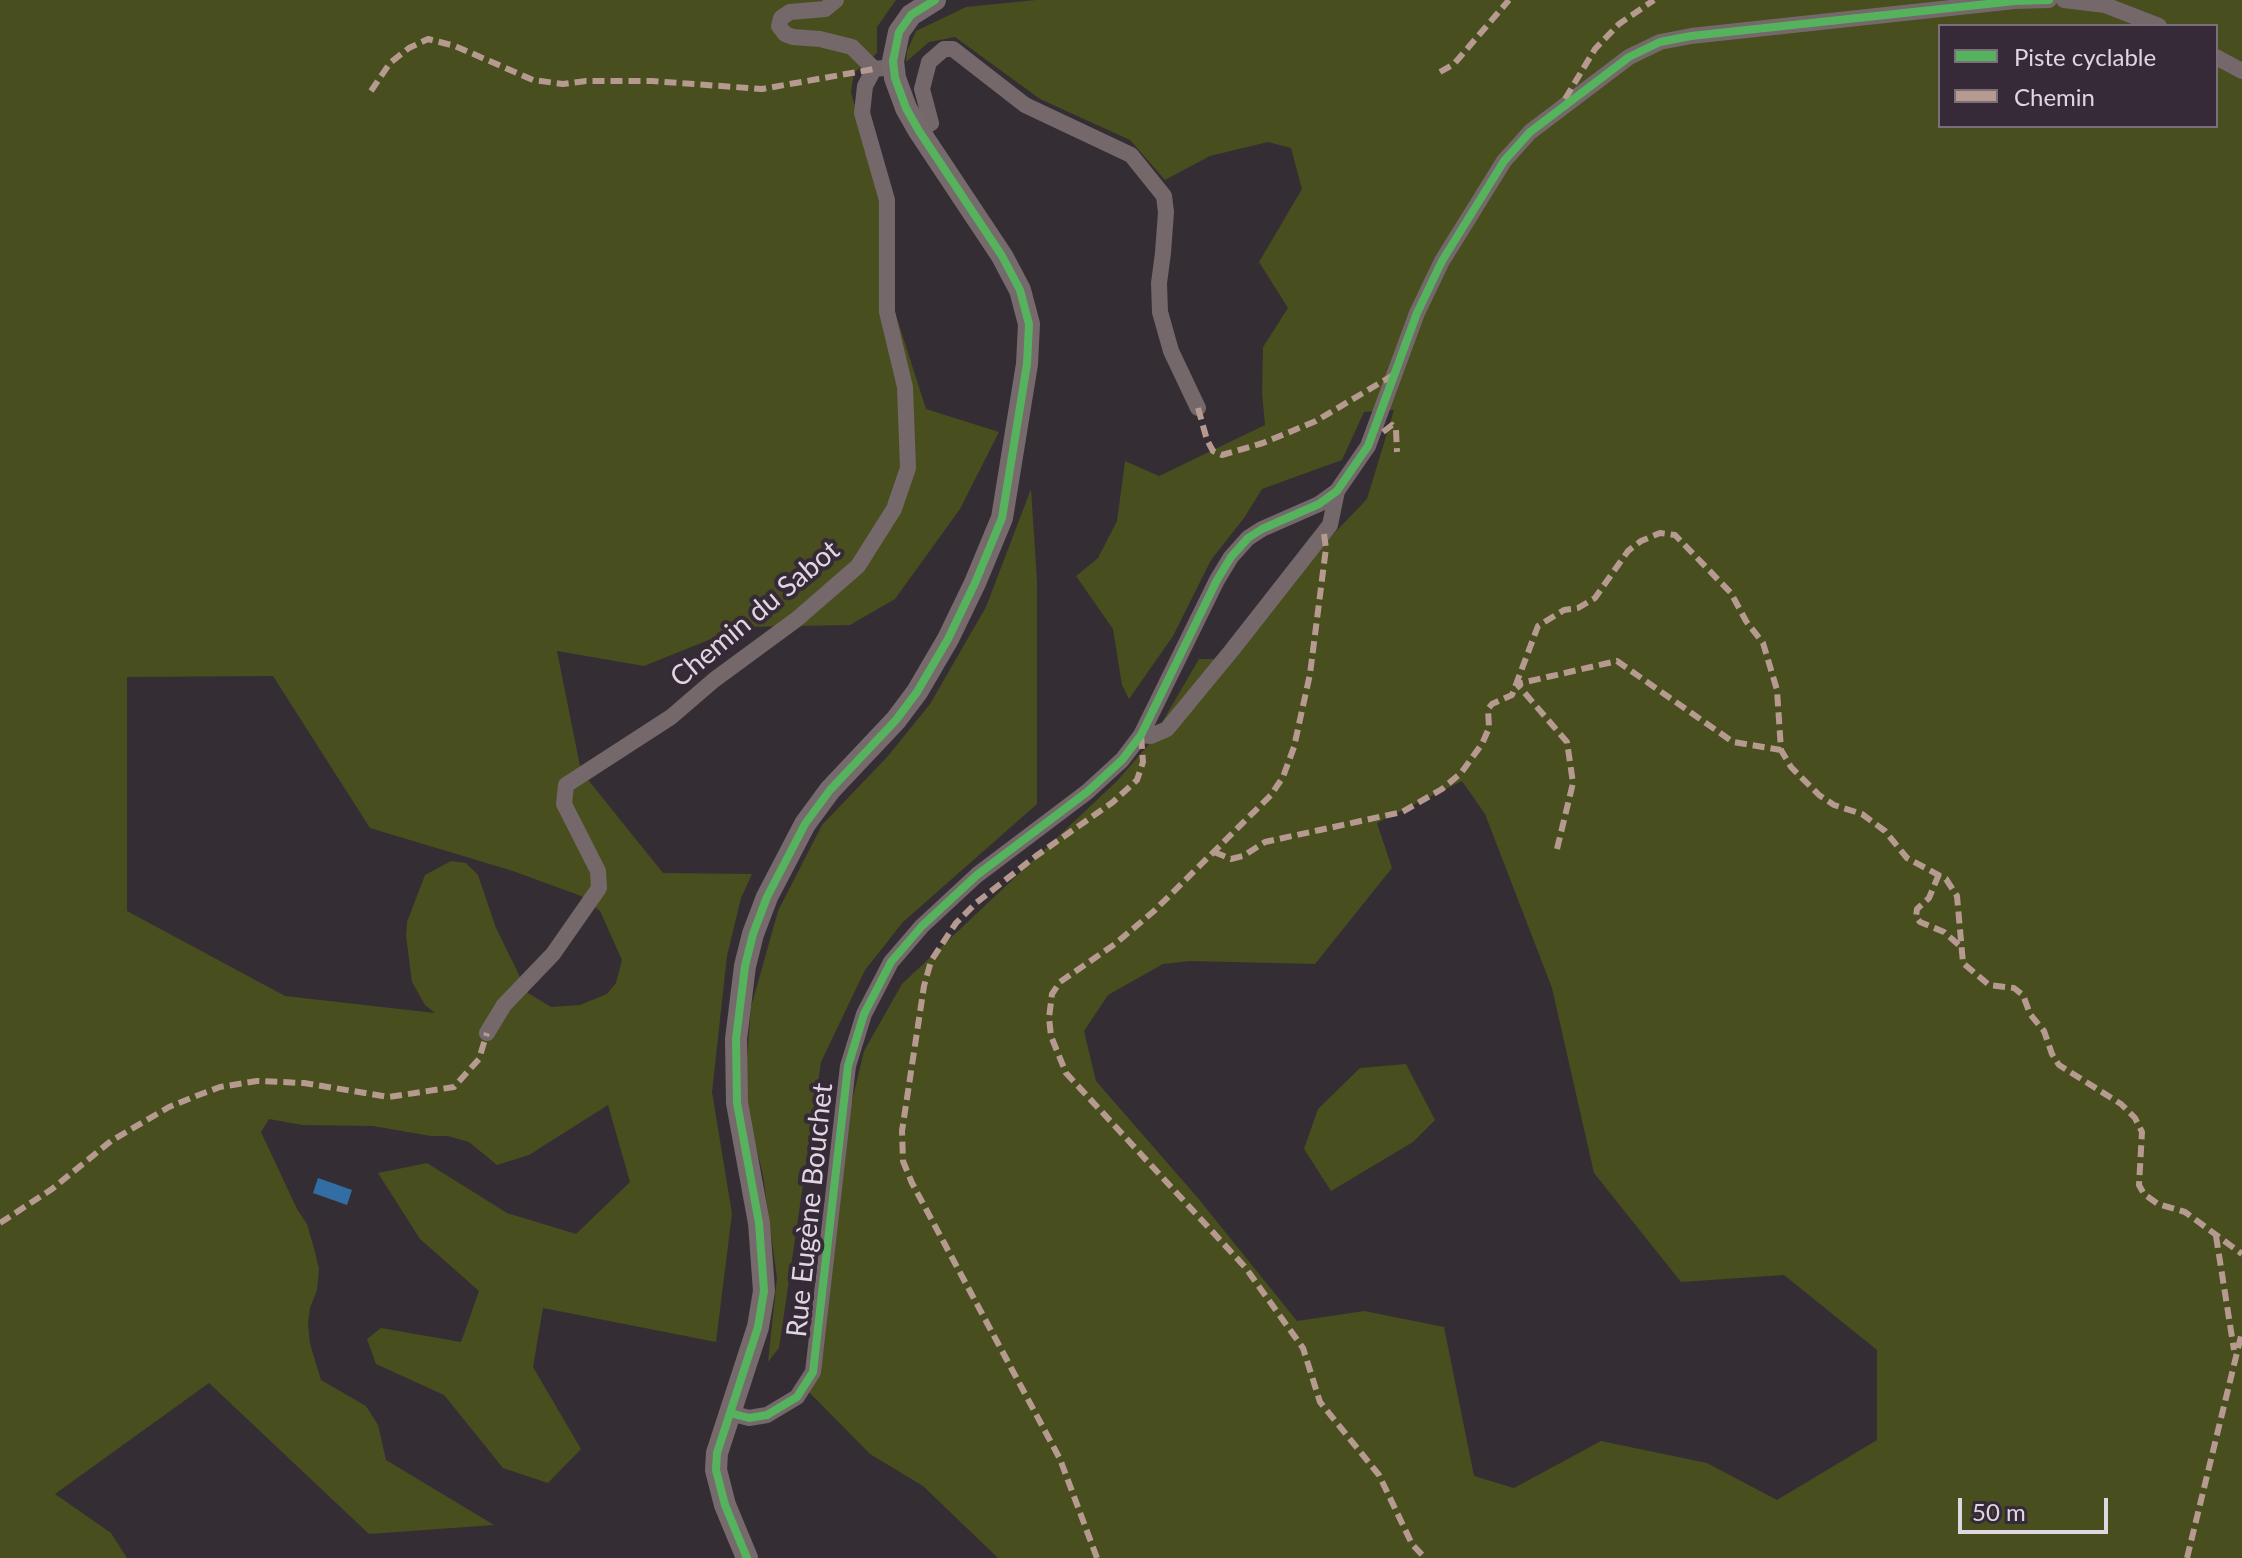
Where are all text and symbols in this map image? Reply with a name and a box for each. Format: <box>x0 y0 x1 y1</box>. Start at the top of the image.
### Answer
legend <box>1938 24 2218 128</box>
text: Piste cyclable <box>2014 42 2156 71</box>
text: Chemin <box>2014 82 2095 111</box>
street label: Chemin du Sabot <box>664 534 846 694</box>
street label: Rue Eugène Bouchet <box>780 1081 840 1339</box>
scale bar <box>1962 1482 2112 1532</box>
text: 50 m <box>1972 1497 2026 1526</box>

